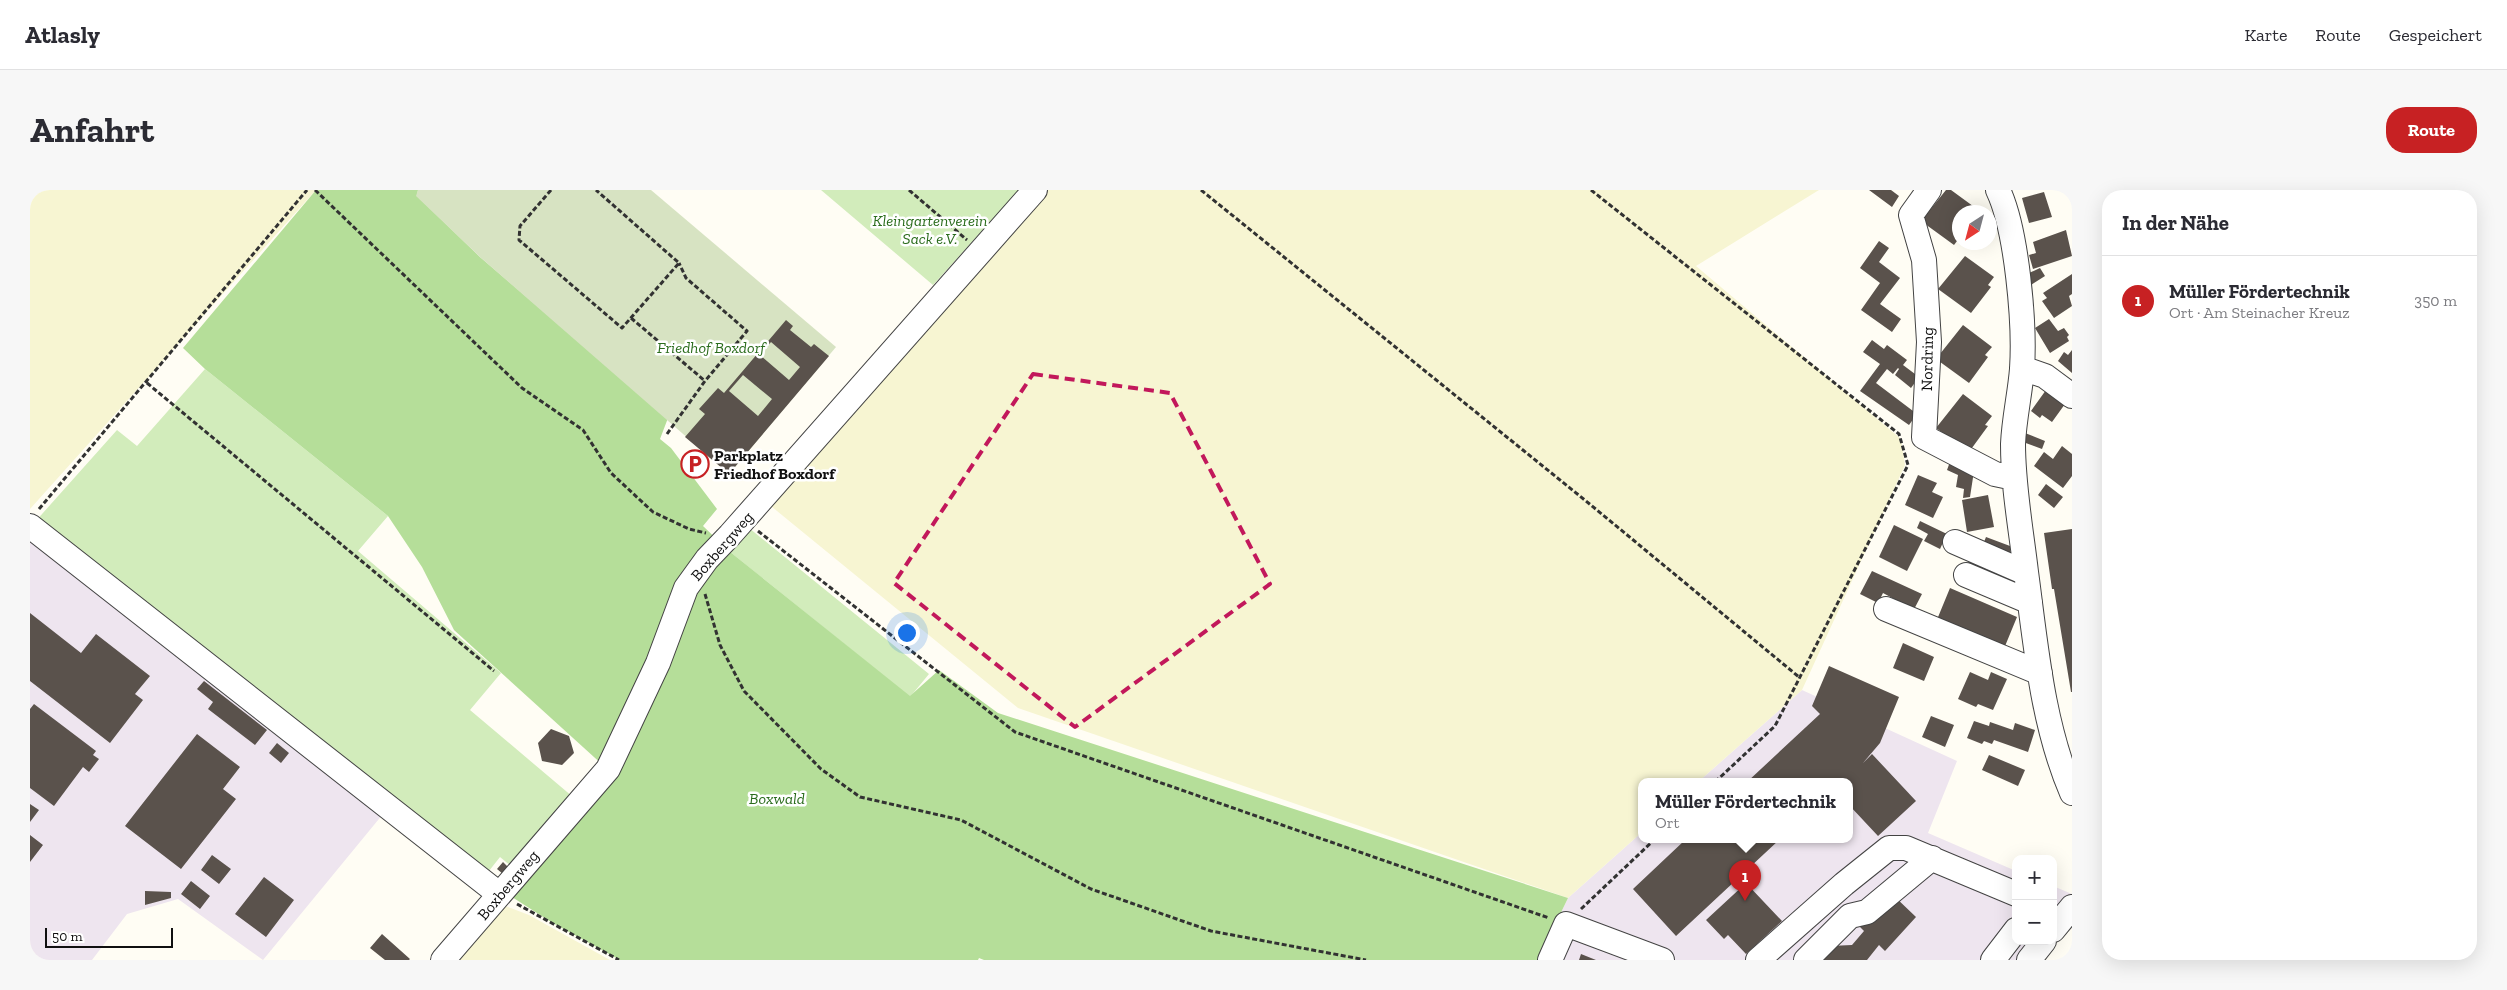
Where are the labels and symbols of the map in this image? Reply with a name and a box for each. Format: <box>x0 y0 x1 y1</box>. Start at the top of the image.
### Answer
north arrow <box>1952 205 1997 250</box>
park label: Kleingartenverein Sack e.V. <box>873 211 987 248</box>
street label: Nordring <box>1917 326 1937 391</box>
park label: Friedhof Boxdorf <box>657 338 767 357</box>
place label: Parkplatz Friedhof Boxdorf <box>714 446 836 483</box>
parking icon: Parkplatz Friedhof Boxdorf <box>680 449 710 479</box>
street label: Boxbergweg <box>687 507 757 585</box>
your location <box>894 620 920 646</box>
park label: Boxwald <box>749 789 805 808</box>
street label: Boxbergweg <box>473 846 543 924</box>
pin: 1 <box>1729 860 1761 901</box>
scale bar <box>45 925 172 948</box>

